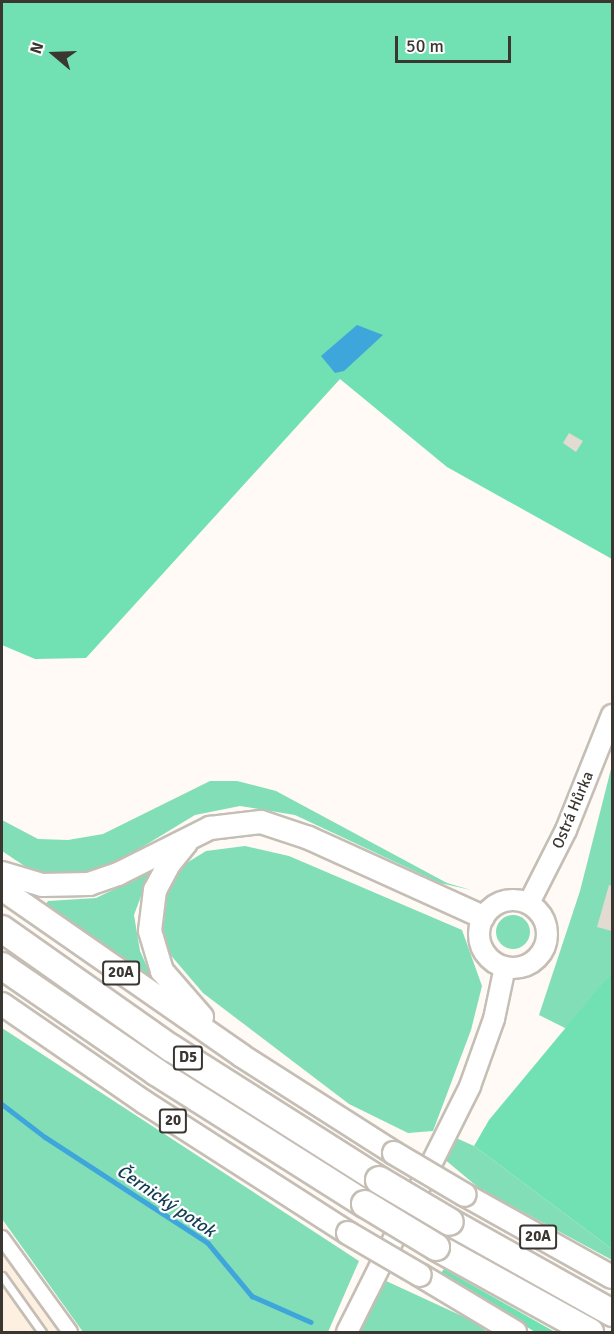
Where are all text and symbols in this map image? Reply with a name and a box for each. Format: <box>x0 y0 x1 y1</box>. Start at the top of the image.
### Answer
north arrow <box>24 24 84 84</box>
scale bar <box>398 24 514 62</box>
text: 50 m <box>406 35 444 57</box>
text: N <box>26 40 48 57</box>
street label: Ostrá Hůrka <box>548 768 598 852</box>
road number: 20A <box>102 961 140 985</box>
road number: D5 <box>172 1046 204 1070</box>
road number: 20 <box>158 1109 188 1133</box>
water label: Černický potok <box>113 1160 219 1242</box>
road number: 20A <box>518 1225 558 1249</box>

